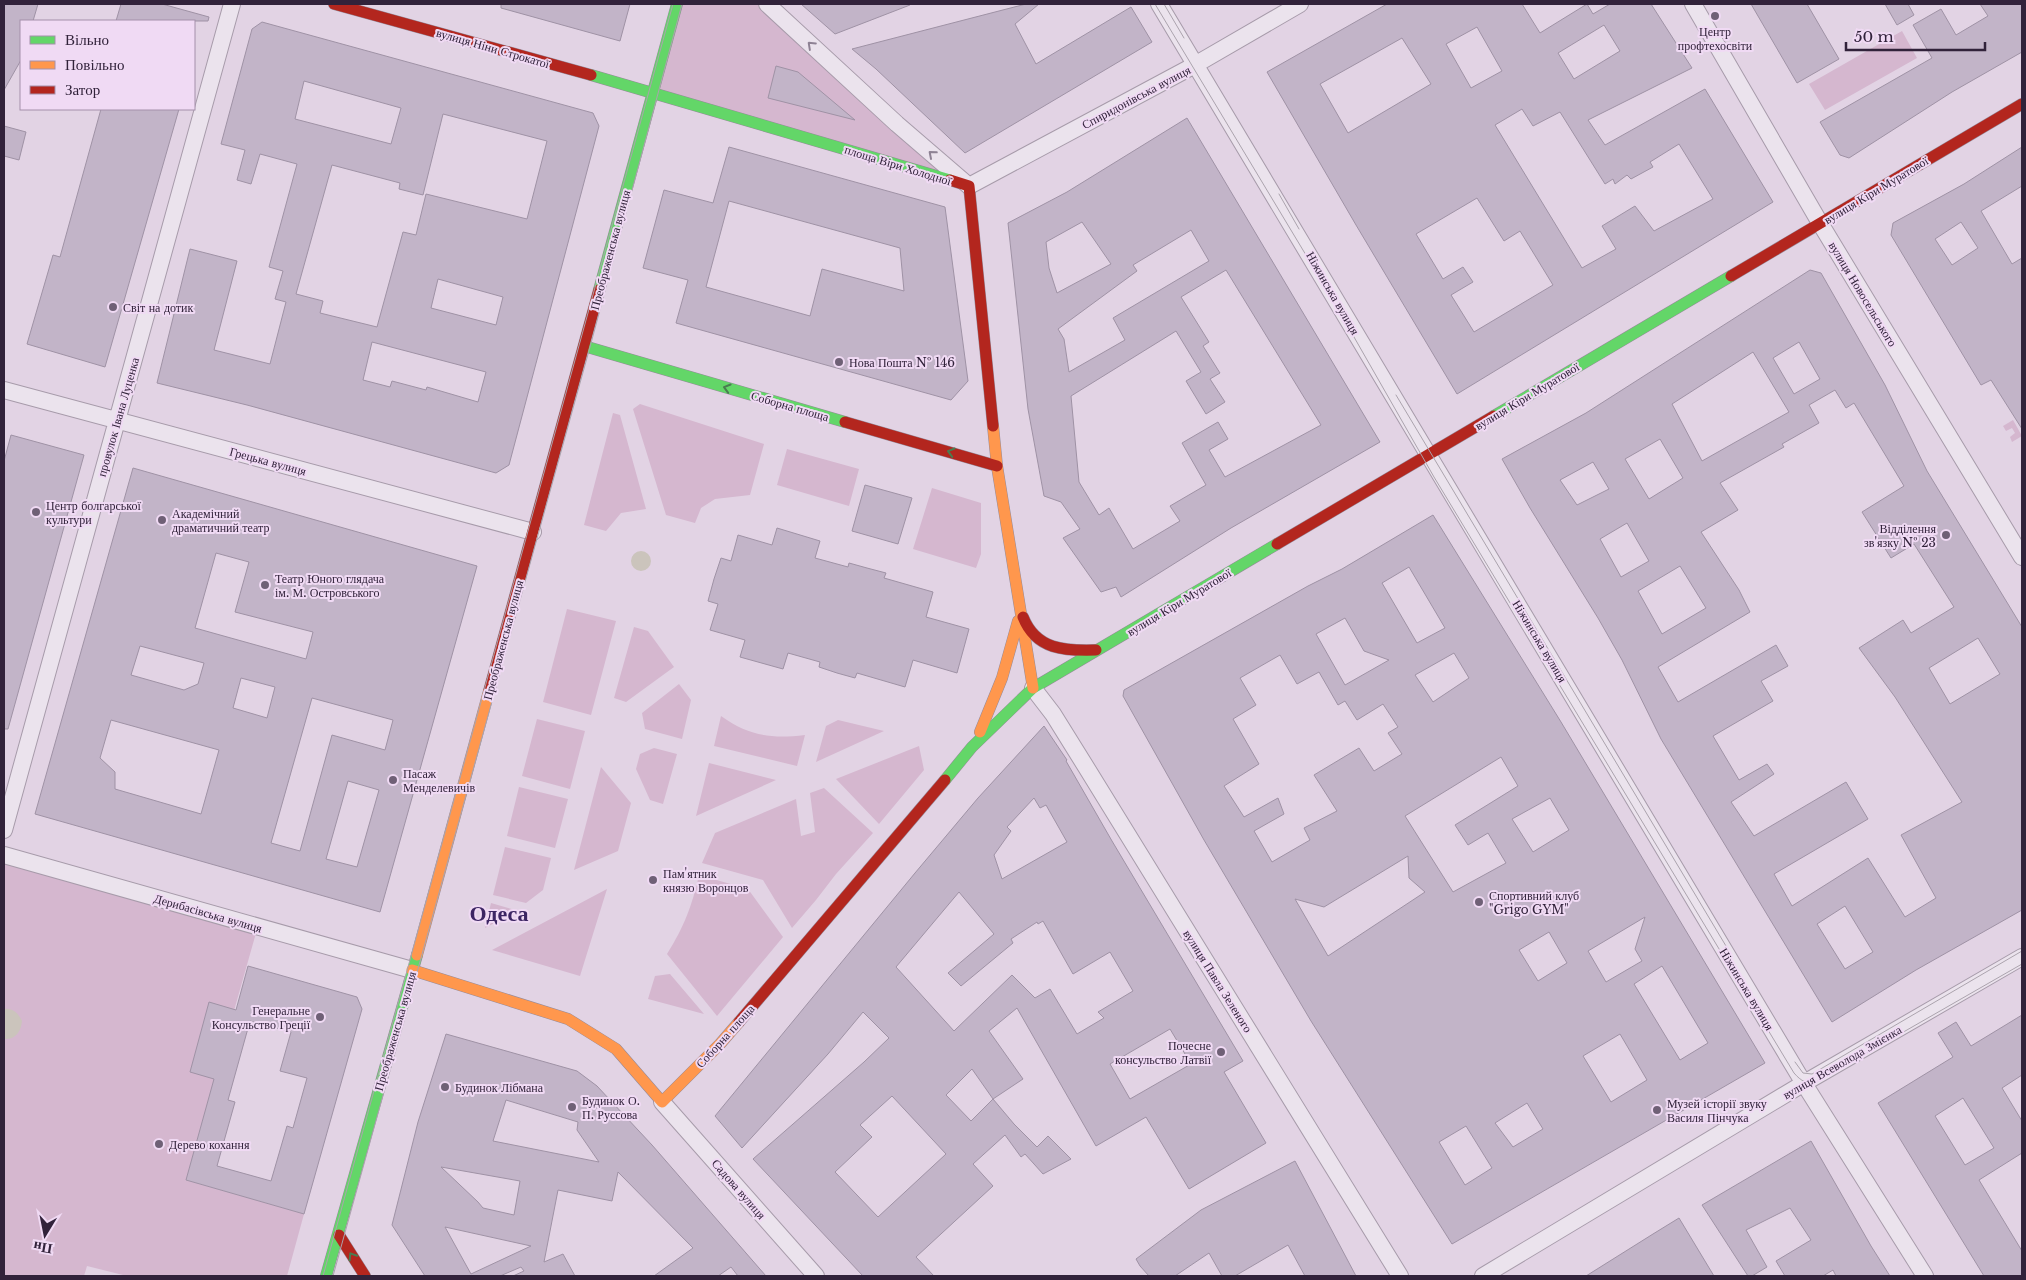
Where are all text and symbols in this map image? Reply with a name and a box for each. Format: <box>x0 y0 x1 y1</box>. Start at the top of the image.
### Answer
marker: Центр профтехосвіти <box>1709 10 1721 22</box>
legend <box>20 20 195 110</box>
scale bar <box>1846 20 1985 52</box>
place label: Центр профтехосвіти <box>1678 24 1753 53</box>
street label: вулиця Ніни Строкатої <box>435 25 552 72</box>
text: 50 m <box>1854 27 1894 46</box>
text: Вільно <box>65 30 109 49</box>
one-way arrow <box>808 42 817 51</box>
text: Повільно <box>65 55 124 74</box>
street label: Спиридонівська вулиця <box>1079 62 1193 132</box>
text: Затор <box>65 80 100 99</box>
street label: площа Віри Холодної <box>843 142 954 189</box>
one-way arrow <box>929 152 938 160</box>
street label: вулиця Кіри Муратової <box>1821 153 1931 227</box>
street label: Преображенська вулиця <box>587 188 633 312</box>
street label: вулиця Новосельського <box>1826 239 1900 349</box>
street label: Ніжинська вулиця <box>1303 249 1363 338</box>
place label: Світ на дотик <box>123 300 193 315</box>
marker: Світ на дотик <box>107 301 119 313</box>
street label: провулок Івана Луценка <box>94 355 142 478</box>
place label: Нова Пошта № 146 <box>849 355 955 370</box>
marker: Нова Пошта № 146 <box>833 356 845 368</box>
street label: вулиця Кіри Муратової <box>1472 359 1582 433</box>
one-way arrow <box>724 383 732 393</box>
street label: Соборна площа <box>749 388 831 424</box>
street label: Грецька вулиця <box>228 444 309 479</box>
one-way arrow <box>947 448 955 458</box>
place label: Центр болгарської культури <box>46 498 141 527</box>
marker: Центр болгарської культури <box>30 506 42 518</box>
place label: Академічний драматичний театр <box>172 506 270 535</box>
marker: Академічний драматичний театр <box>156 514 168 526</box>
place label: Відділення зв'язку № 23 <box>1864 521 1936 550</box>
marker: Відділення зв'язку № 23 <box>1940 529 1952 541</box>
street label: вулиця Кіри Муратової <box>1124 565 1234 639</box>
place label: Театр Юного глядача ім. М. Островського <box>275 571 385 600</box>
street label: Преображенська вулиця <box>480 578 526 702</box>
marker: Театр Юного глядача ім. М. Островського <box>259 579 271 591</box>
street label: Ніжинська вулиця <box>1510 597 1571 685</box>
place label: Пасаж Менделевичів <box>403 766 475 795</box>
marker: Пасаж Менделевичів <box>387 774 399 786</box>
place label: Пам'ятник князю Воронцов <box>663 866 749 895</box>
marker: Пам'ятник князю Воронцов <box>647 874 659 886</box>
place label: Спортивний клуб "Grigo GYM" <box>1489 888 1579 917</box>
street label: Дерибасівська вулиця <box>152 890 264 936</box>
marker: Спортивний клуб "Grigo GYM" <box>1473 896 1485 908</box>
district label: Одеса <box>469 900 529 927</box>
street label: вулиця Павла Зеленого <box>1180 927 1256 1035</box>
street label: Ніжинська вулиця <box>1717 945 1778 1033</box>
street label: Преображенська вулиця <box>371 969 419 1092</box>
street label: Соборна площа <box>693 1001 758 1071</box>
place label: Генеральне Консульство Греції <box>212 1003 311 1032</box>
marker: Генеральне Консульство Греції <box>314 1011 326 1023</box>
street label: вулиця Всеволода Змієнка <box>1780 1021 1905 1102</box>
place label: Почесне консульство Латвії <box>1115 1038 1212 1067</box>
marker: Почесне консульство Латвії <box>1215 1046 1227 1058</box>
place label: Будинок Лібмана <box>455 1080 544 1095</box>
marker: Будинок Лібмана <box>439 1081 451 1093</box>
place label: Будинок О. П. Руссова <box>582 1093 640 1122</box>
place label: Музей історії звуку Василя Пінчука <box>1667 1096 1767 1125</box>
marker: Будинок О. П. Руссова <box>566 1101 578 1113</box>
marker: Музей історії звуку Василя Пінчука <box>1651 1104 1663 1116</box>
place label: Дерево кохання <box>169 1137 250 1152</box>
marker: Дерево кохання <box>153 1138 165 1150</box>
street label: Садова вулиця <box>709 1156 770 1223</box>
north arrow <box>20 1210 70 1260</box>
text: Пн <box>32 1237 54 1258</box>
one-way arrow <box>349 1252 359 1261</box>

